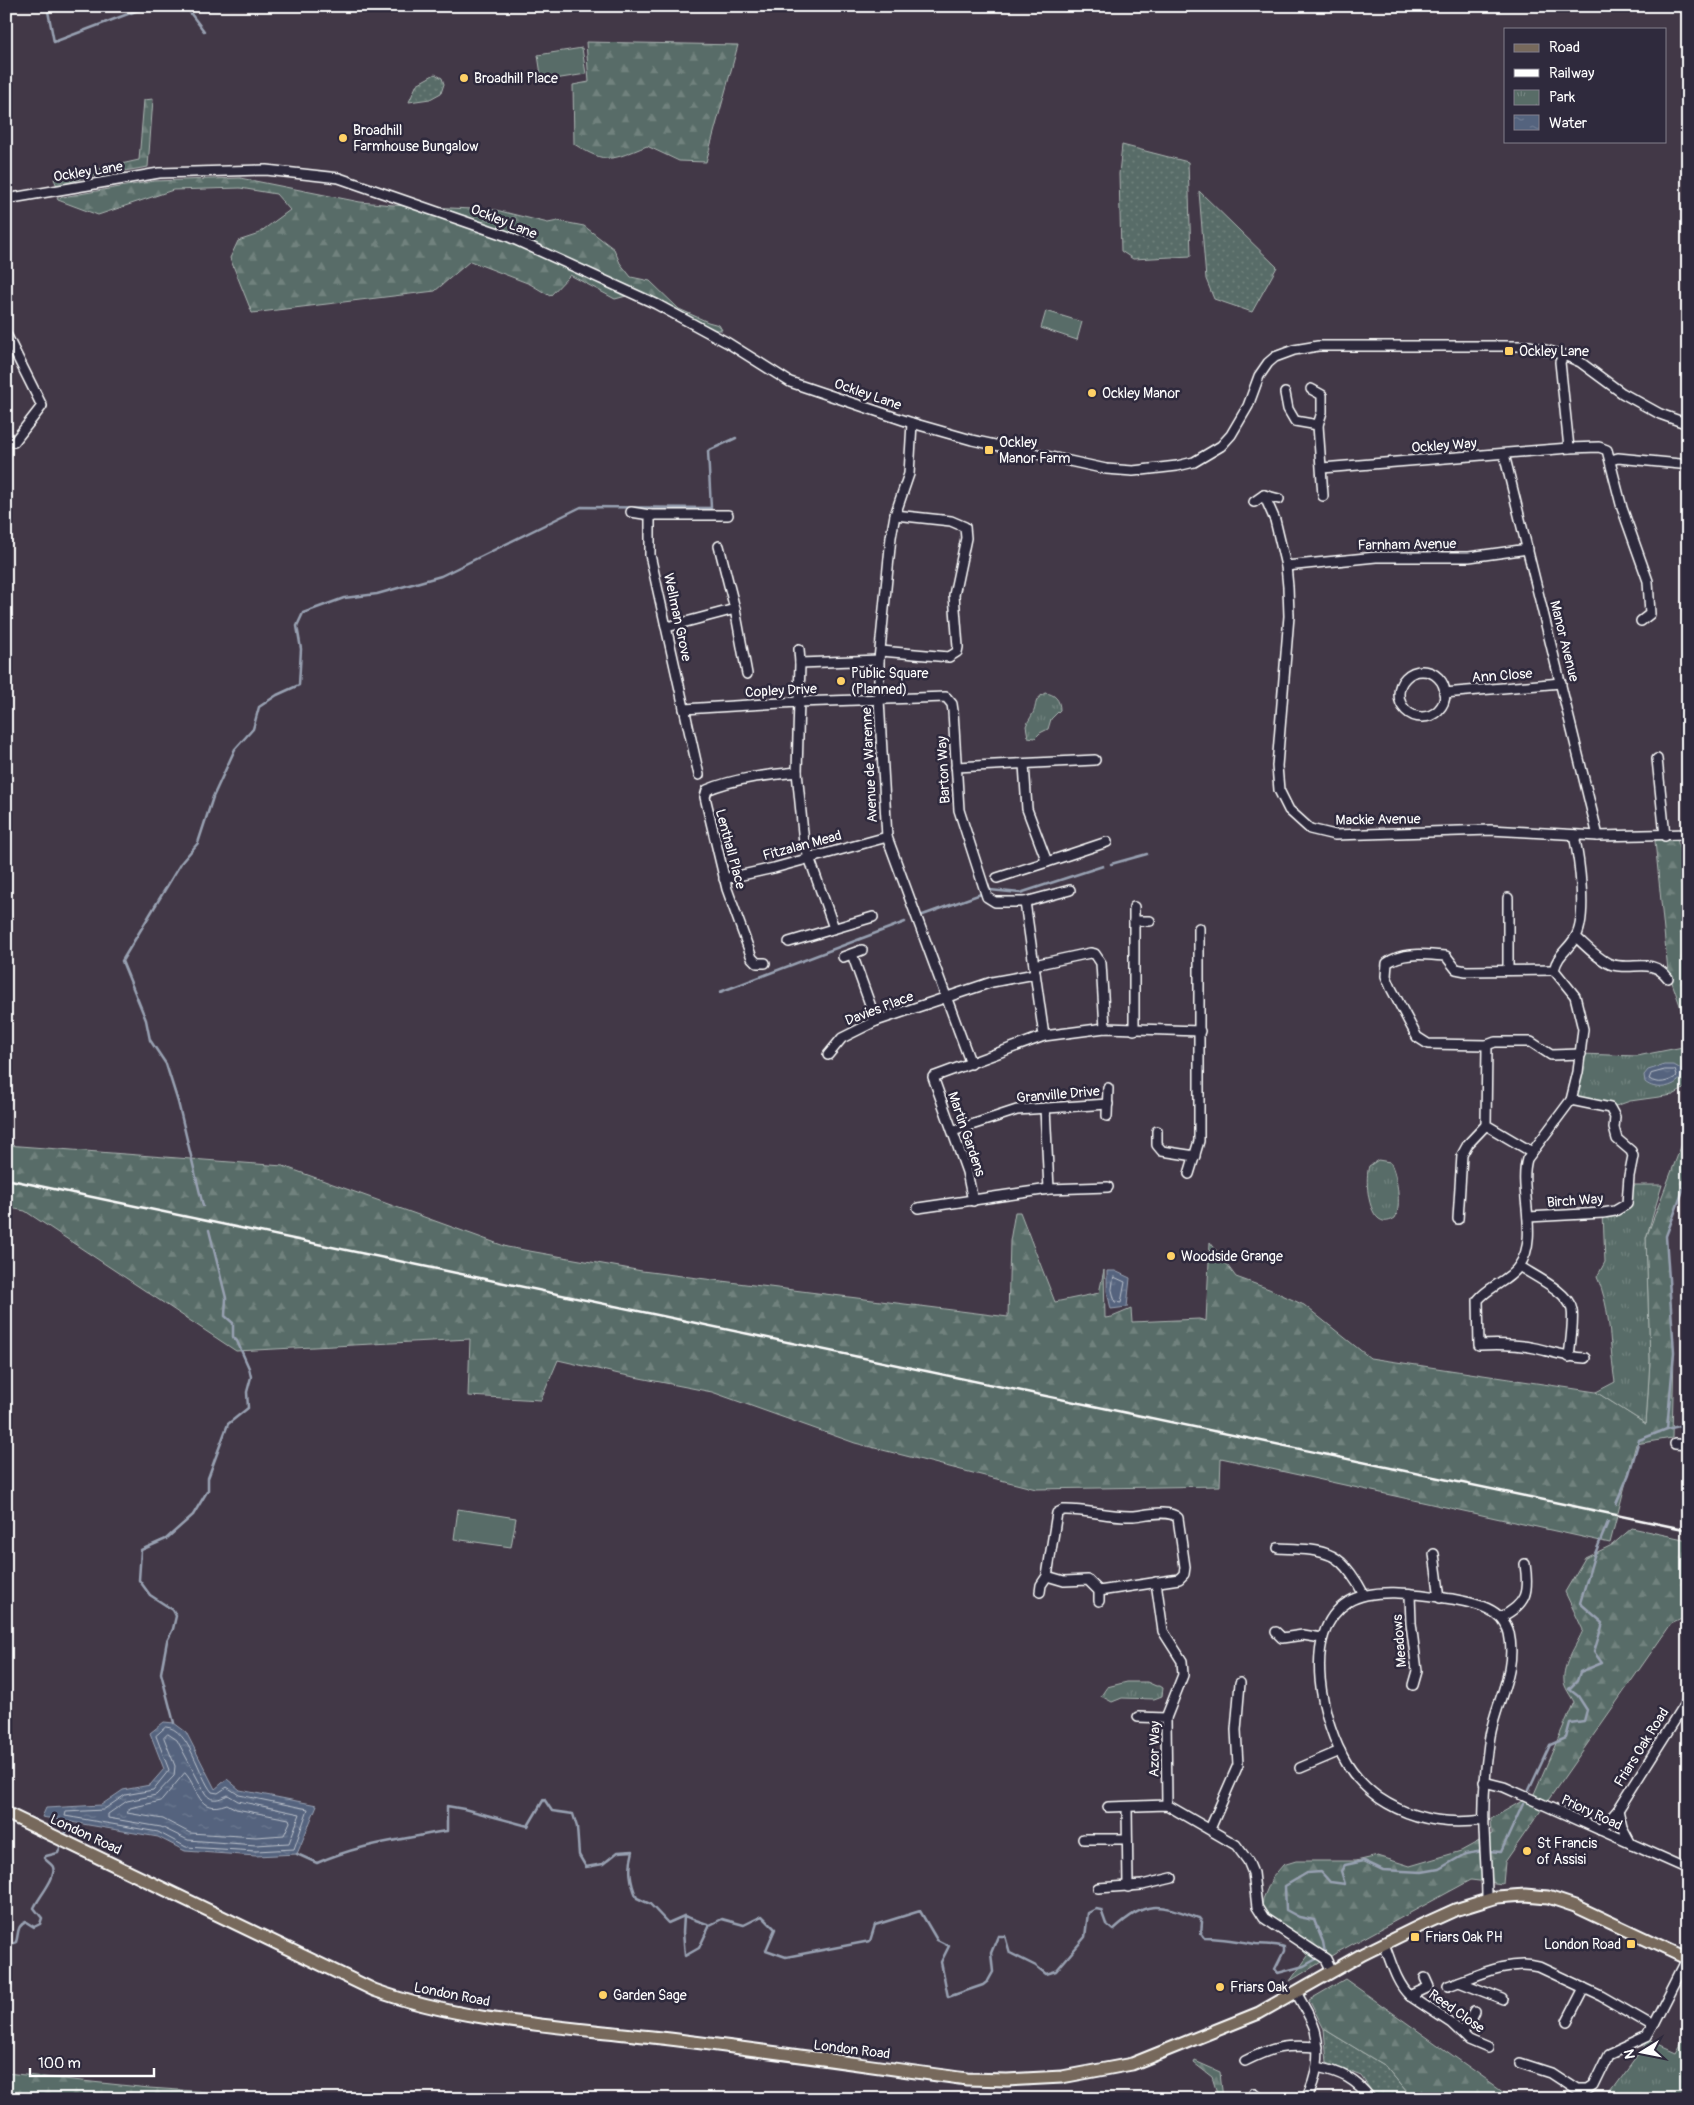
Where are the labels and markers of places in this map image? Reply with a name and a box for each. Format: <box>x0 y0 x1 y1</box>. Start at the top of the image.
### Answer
place label: Broadhill Place <box>474 70 558 87</box>
marker: Broadhill Place <box>458 72 470 84</box>
place label: Broadhill Farmhouse Bungalow <box>353 122 479 155</box>
marker: Broadhill Farmhouse Bungalow <box>337 132 349 144</box>
place label: Ockley Lane <box>1519 343 1589 360</box>
marker: Ockley Lane <box>1503 345 1515 357</box>
place label: Ockley Manor <box>1102 385 1180 402</box>
marker: Ockley Manor <box>1086 387 1098 399</box>
place label: Ockley Manor Farm <box>999 434 1070 467</box>
marker: Ockley Manor Farm <box>983 444 995 456</box>
place label: Public Square (Planned) <box>851 665 929 698</box>
marker: Public Square (Planned) <box>835 675 847 687</box>
place label: Woodside Grange <box>1181 1248 1283 1265</box>
marker: Woodside Grange <box>1165 1250 1177 1262</box>
place label: St Francis of Assisi <box>1537 1835 1598 1868</box>
marker: St Francis of Assisi <box>1521 1845 1533 1857</box>
place label: Friars Oak PH <box>1425 1929 1503 1946</box>
marker: Friars Oak PH <box>1409 1931 1421 1943</box>
place label: London Road <box>1544 1936 1621 1953</box>
marker: London Road <box>1625 1938 1637 1950</box>
place label: Friars Oak <box>1230 1979 1288 1996</box>
marker: Friars Oak <box>1214 1981 1226 1993</box>
place label: Garden Sage <box>613 1987 687 2004</box>
marker: Garden Sage <box>597 1989 609 2001</box>

